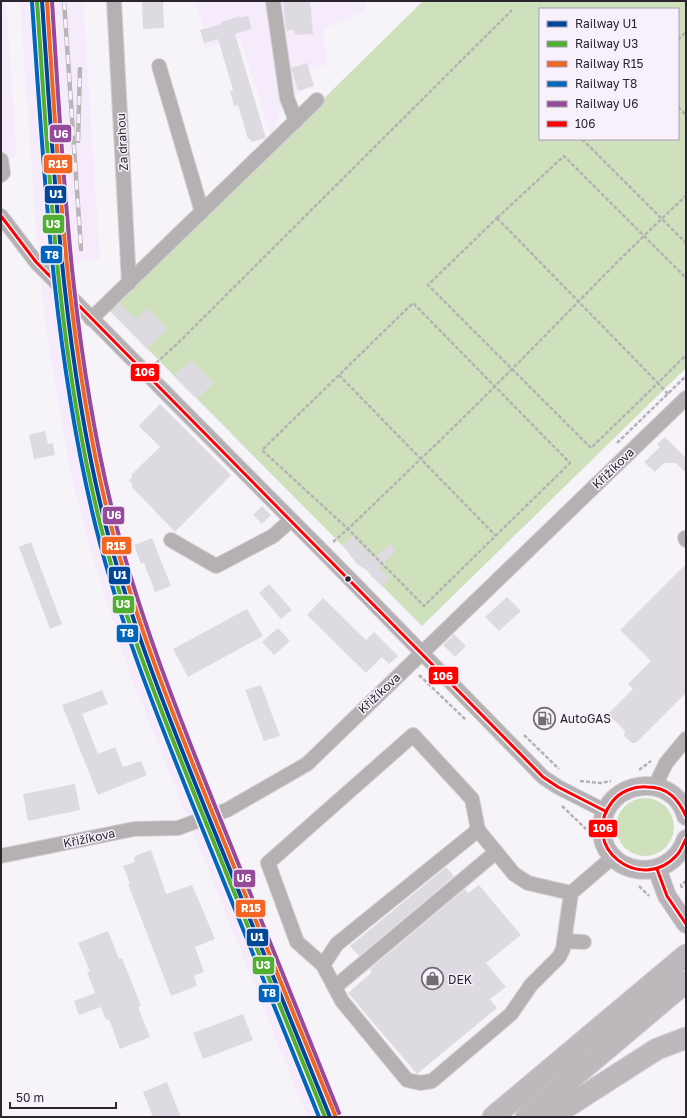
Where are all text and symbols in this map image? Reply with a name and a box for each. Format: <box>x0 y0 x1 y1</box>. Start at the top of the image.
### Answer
legend <box>539 8 679 140</box>
text: Railway U1 <box>575 16 637 31</box>
text: Railway U3 <box>575 36 638 51</box>
text: Railway R15 <box>575 56 643 71</box>
text: Railway T8 <box>575 76 637 91</box>
text: Railway U6 <box>575 96 639 111</box>
street label: Za drahou <box>113 113 131 171</box>
text: 106 <box>575 116 596 131</box>
line badge: U6 <box>49 124 72 143</box>
text: U6 <box>53 127 69 140</box>
line badge: R15 <box>43 154 73 174</box>
text: R15 <box>48 157 68 170</box>
line badge: U1 <box>44 185 67 204</box>
text: U1 <box>49 187 63 200</box>
line badge: U3 <box>42 214 65 234</box>
text: U3 <box>46 217 61 230</box>
line badge: T8 <box>40 245 63 264</box>
text: T8 <box>45 248 59 261</box>
line badge: 106 <box>130 363 160 382</box>
text: 106 <box>135 365 155 378</box>
street label: Křižíkova <box>589 444 637 492</box>
line badge: U6 <box>102 506 125 525</box>
text: U6 <box>106 508 122 521</box>
line badge: R15 <box>101 536 132 555</box>
text: R15 <box>106 539 126 552</box>
line badge: U1 <box>108 566 131 585</box>
text: U1 <box>113 568 127 581</box>
unlabelled marker <box>343 574 353 584</box>
line badge: U3 <box>112 595 135 614</box>
text: U3 <box>116 597 131 610</box>
line badge: T8 <box>116 624 139 643</box>
text: T8 <box>120 626 134 639</box>
line badge: 106 <box>428 666 459 685</box>
text: 106 <box>433 669 453 682</box>
street label: Křižíkova <box>355 670 403 716</box>
fuel station icon: AutoGAS <box>532 705 558 731</box>
place label: AutoGAS <box>560 711 611 726</box>
line badge: 106 <box>588 819 618 838</box>
text: 106 <box>593 821 613 834</box>
street label: Křižíkova <box>62 825 116 851</box>
line badge: U6 <box>233 869 256 888</box>
text: U6 <box>236 871 252 884</box>
line badge: R15 <box>235 899 266 918</box>
text: R15 <box>241 901 261 914</box>
line badge: U1 <box>246 928 269 947</box>
text: U1 <box>250 930 264 943</box>
line badge: U3 <box>252 956 275 975</box>
text: U3 <box>256 958 271 971</box>
shop icon: DEK <box>419 966 445 992</box>
place label: DEK <box>448 972 472 987</box>
line badge: T8 <box>258 984 280 1003</box>
text: T8 <box>262 986 276 999</box>
scale bar <box>10 1084 116 1110</box>
text: 50 m <box>16 1090 44 1105</box>

